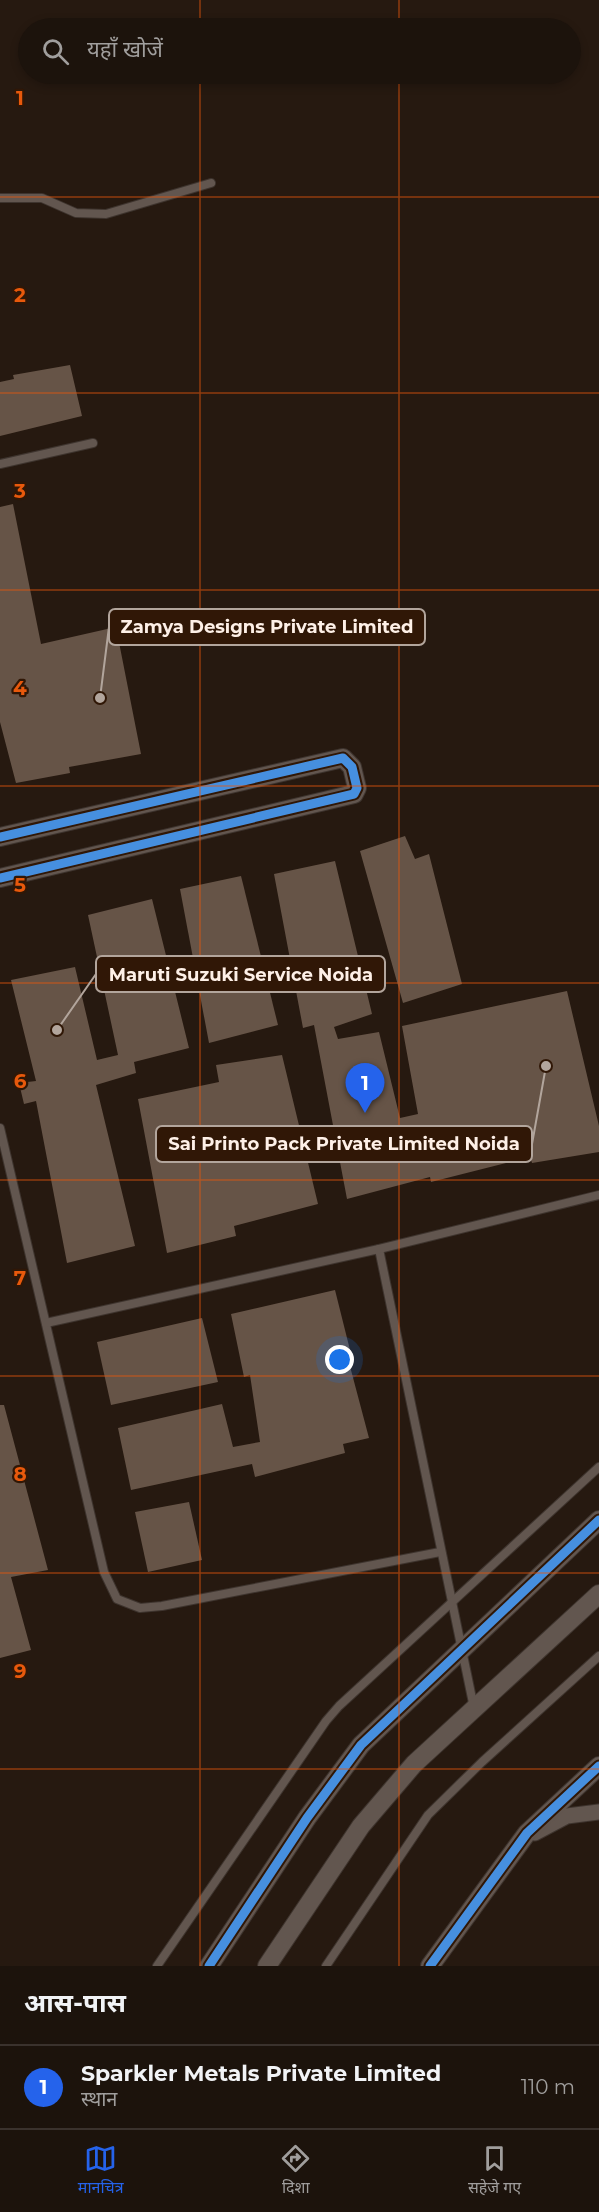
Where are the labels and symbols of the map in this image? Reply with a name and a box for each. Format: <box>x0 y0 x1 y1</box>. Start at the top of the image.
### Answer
text: 1 <box>16 86 24 110</box>
text: 2 <box>14 283 26 307</box>
text: 3 <box>13 479 26 503</box>
callout: Zamya Designs Private Limited <box>109 609 425 645</box>
text: Zamya Designs Private Limited <box>121 616 413 638</box>
text: 4 <box>13 676 27 700</box>
text: 5 <box>14 873 26 897</box>
callout: Maruti Suzuki Service Noida <box>96 956 385 992</box>
text: Maruti Suzuki Service Noida <box>109 964 373 986</box>
pin: 1 <box>346 1064 385 1113</box>
text: 6 <box>14 1069 27 1093</box>
callout: Sai Printo Pack Private Limited Noida <box>156 1126 532 1162</box>
text: Sai Printo Pack Private Limited Noida <box>168 1133 520 1155</box>
text: 7 <box>14 1266 26 1290</box>
your location <box>325 1345 354 1374</box>
text: 8 <box>13 1462 27 1486</box>
text: 9 <box>14 1659 26 1683</box>

